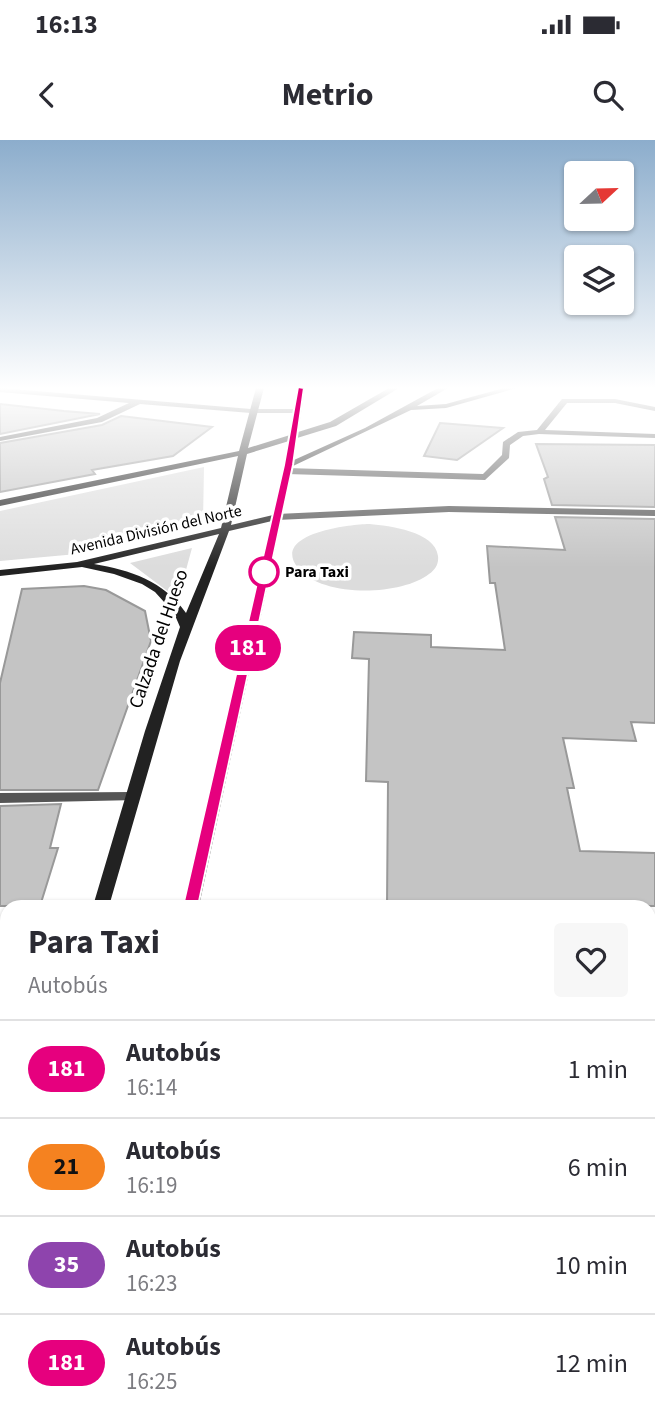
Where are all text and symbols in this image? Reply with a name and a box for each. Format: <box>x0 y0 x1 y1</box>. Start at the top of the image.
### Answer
text: 16:13 <box>35 6 98 43</box>
text: Metrio <box>281 72 374 118</box>
icon: back <box>28 76 66 114</box>
icon: search <box>589 76 627 114</box>
north arrow <box>564 161 634 231</box>
map controls <box>564 161 634 315</box>
button: layers <box>564 245 634 315</box>
street label: Avenida División del Norte <box>68 500 244 560</box>
marker: Para Taxi <box>249 557 279 587</box>
place label: Para Taxi <box>285 561 349 583</box>
street label: Calzada del Hueso <box>123 566 195 712</box>
line badge: 181 <box>208 625 288 671</box>
text: 181 <box>229 630 267 665</box>
text: Para Taxi <box>28 919 160 966</box>
button: heart <box>554 923 628 997</box>
text: Autobús <box>28 969 108 1002</box>
text: Autobús <box>126 1034 221 1071</box>
text: 181 <box>47 1051 86 1086</box>
text: 1 min <box>568 1051 628 1088</box>
text: 16:14 <box>126 1071 177 1104</box>
text: Autobús <box>126 1132 221 1169</box>
text: 21 <box>54 1149 79 1184</box>
text: 6 min <box>568 1149 628 1186</box>
text: 16:19 <box>126 1169 177 1202</box>
text: Autobús <box>126 1230 221 1267</box>
text: 35 <box>54 1247 79 1282</box>
text: 10 min <box>555 1247 628 1284</box>
text: 16:23 <box>126 1267 177 1300</box>
text: Autobús <box>126 1328 221 1365</box>
text: 181 <box>47 1345 86 1380</box>
text: 12 min <box>555 1345 628 1382</box>
text: 16:25 <box>126 1365 177 1398</box>

